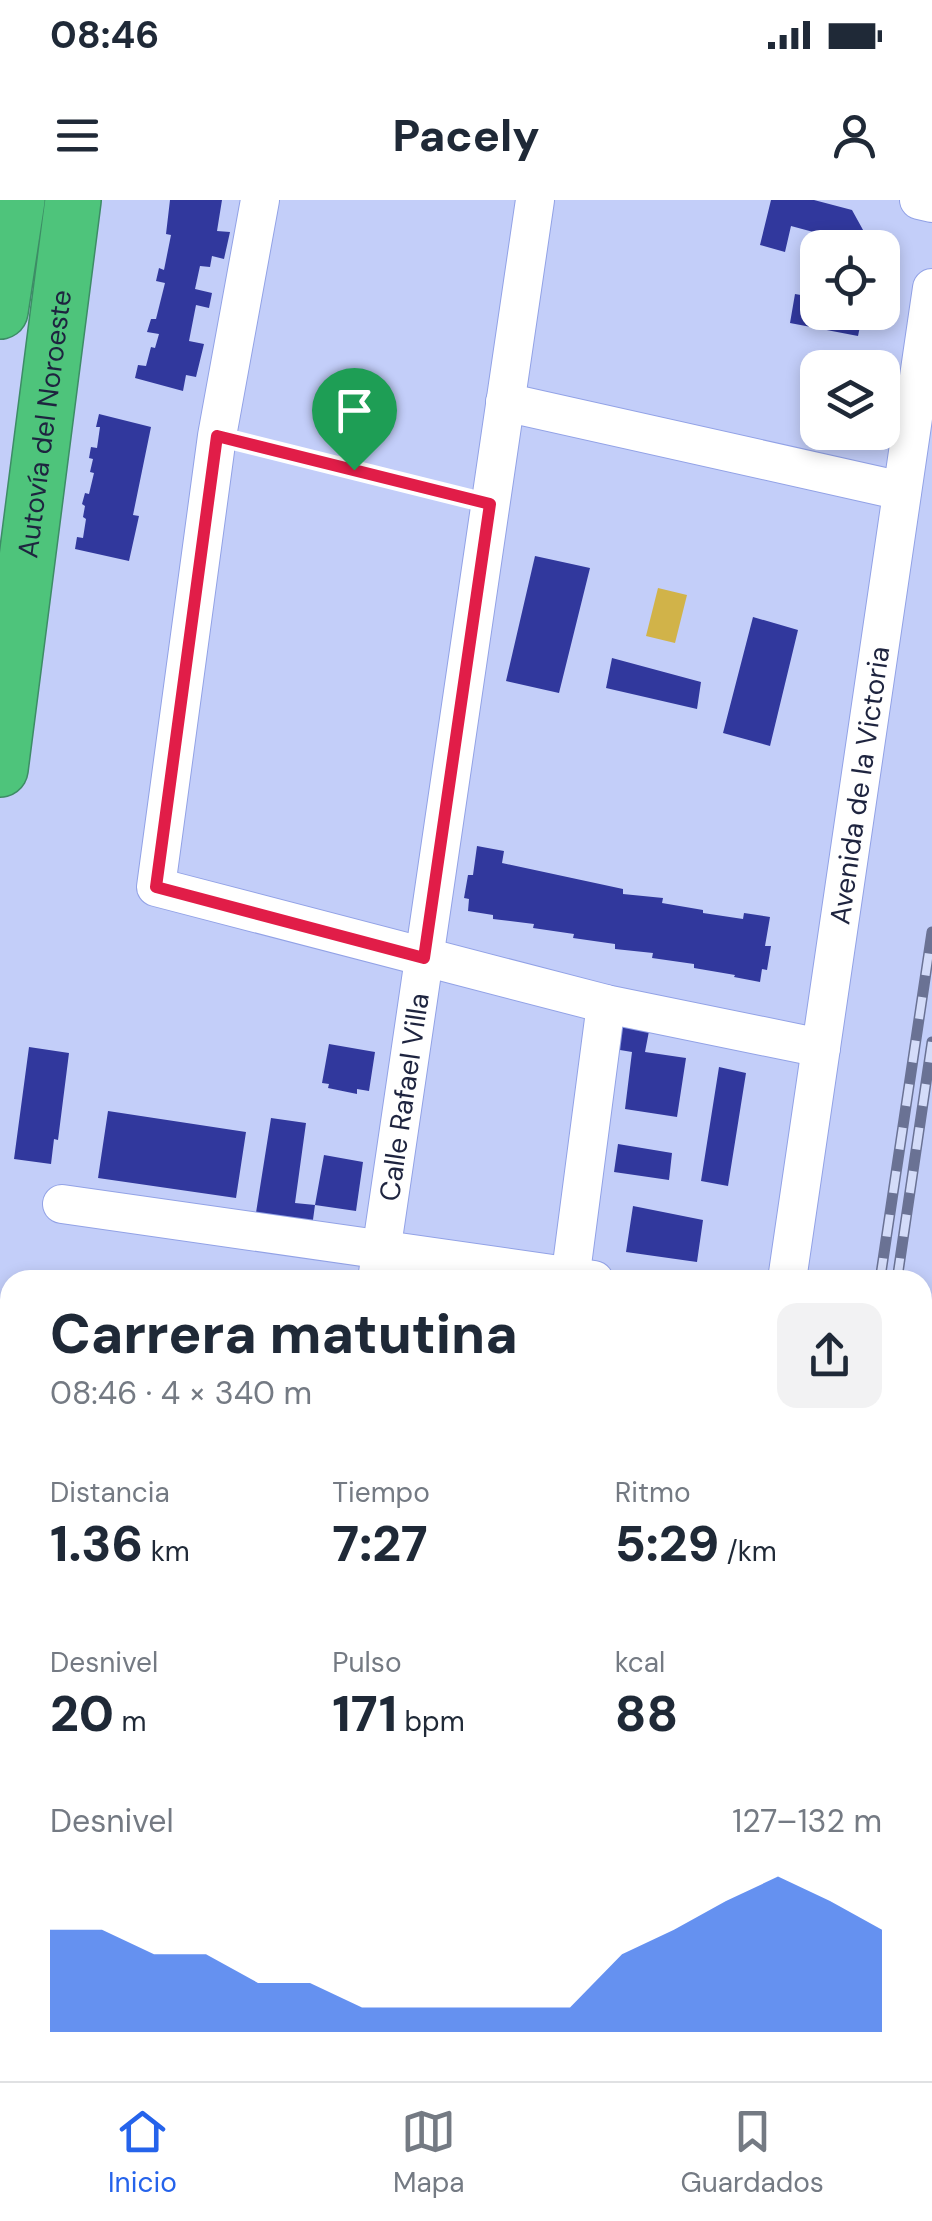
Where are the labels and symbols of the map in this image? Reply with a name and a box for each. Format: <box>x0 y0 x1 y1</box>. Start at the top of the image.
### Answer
street label: Autovía del Noroeste <box>9 288 80 560</box>
pin <box>312 368 397 471</box>
street label: Avenida de la Victoria <box>821 644 898 927</box>
street label: Calle Rafael Villa <box>370 991 437 1203</box>

